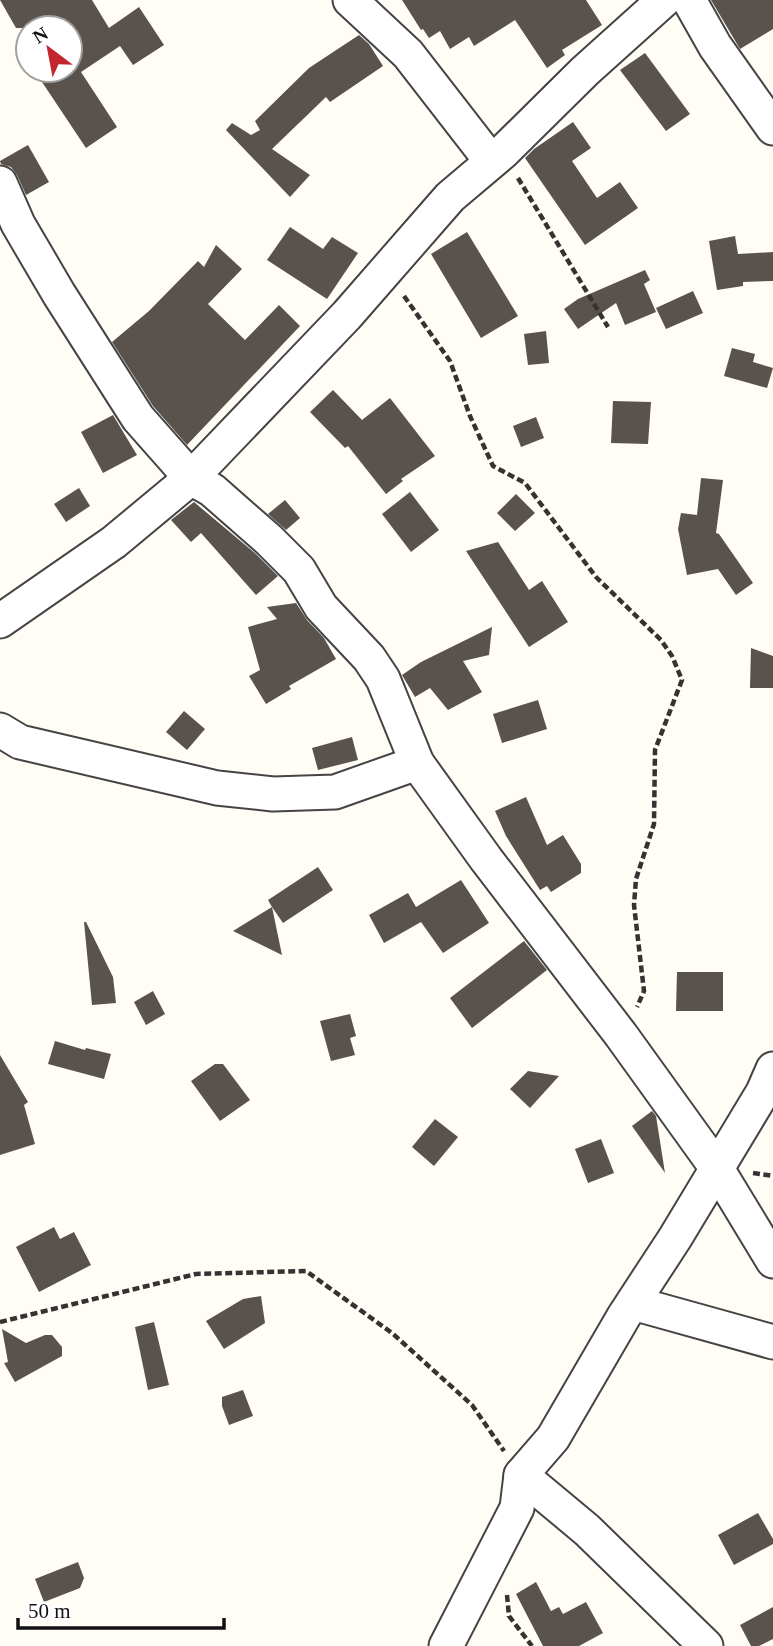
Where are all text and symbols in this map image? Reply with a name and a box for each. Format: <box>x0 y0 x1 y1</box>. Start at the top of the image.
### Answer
north arrow <box>14 14 84 84</box>
text: N <box>29 22 52 48</box>
scale bar <box>18 1586 224 1630</box>
text: 50 m <box>28 1599 71 1623</box>

